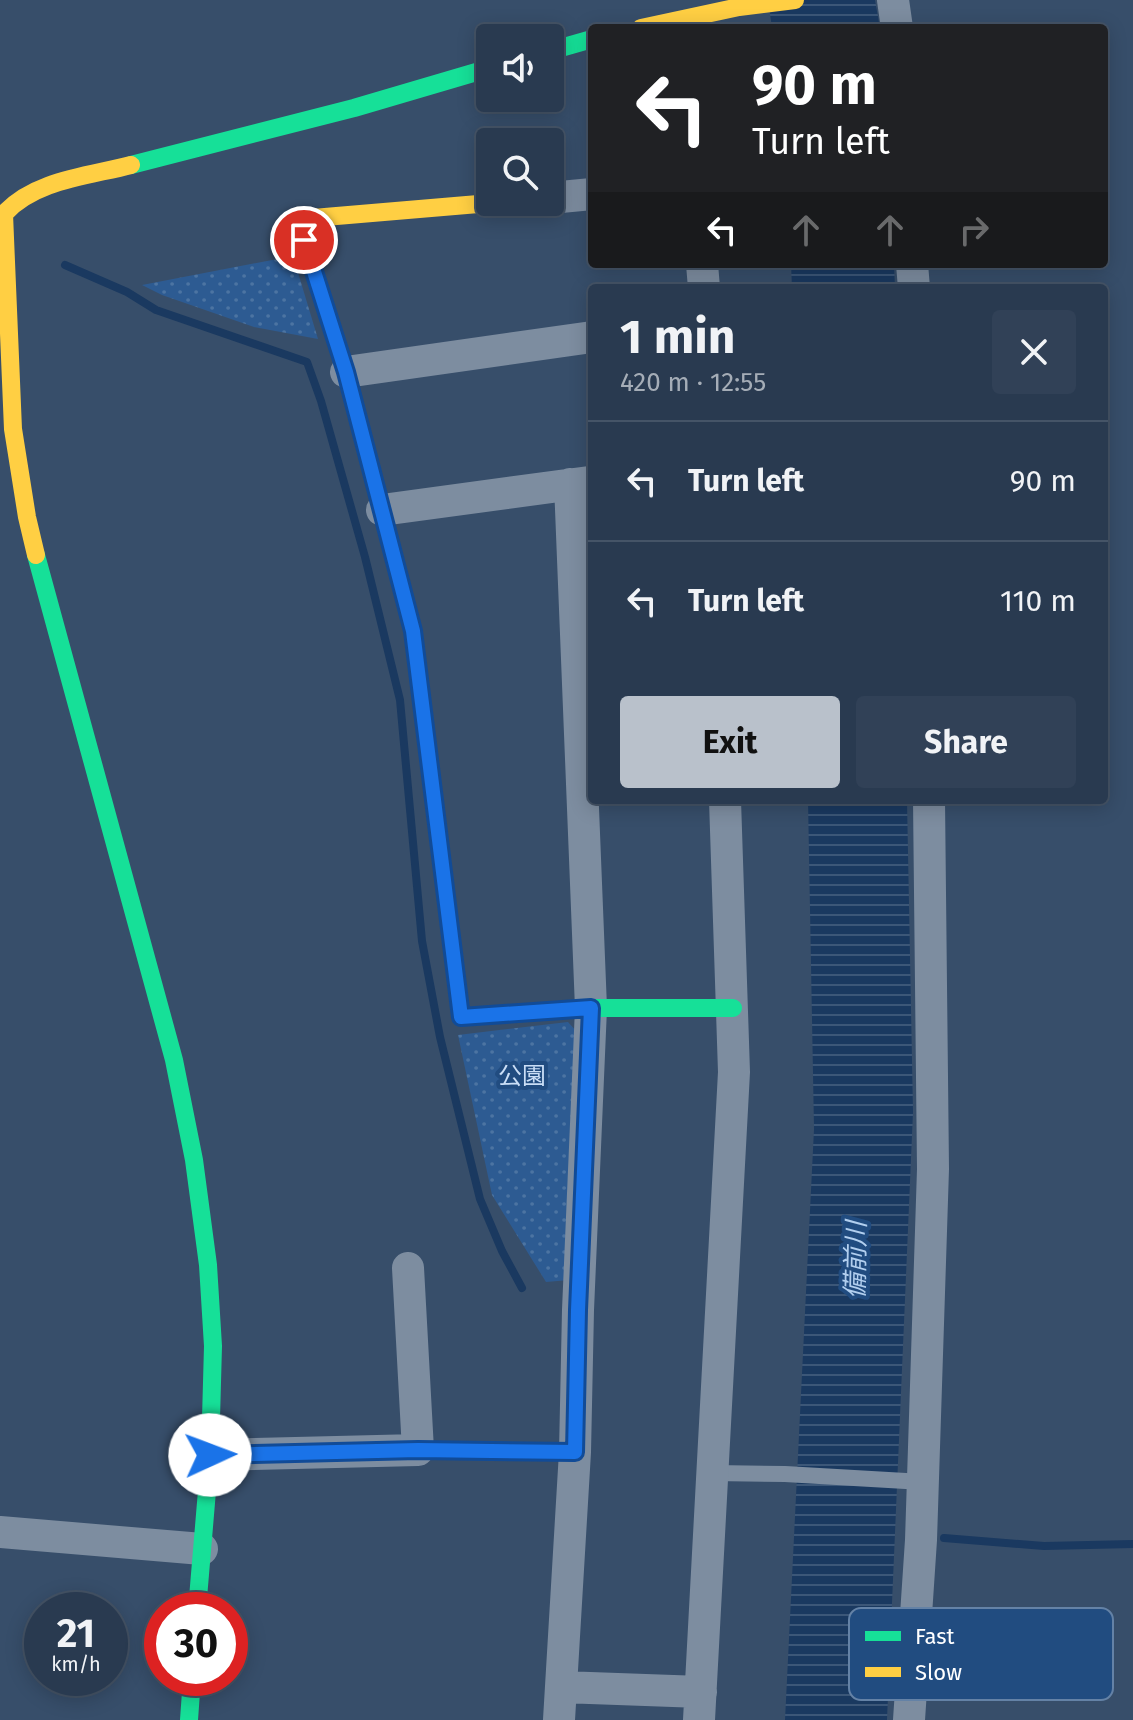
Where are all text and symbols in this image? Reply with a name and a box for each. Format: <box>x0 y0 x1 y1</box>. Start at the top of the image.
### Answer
map controls <box>476 24 564 216</box>
button: sound <box>476 24 564 112</box>
text: 90 m <box>752 52 877 119</box>
icon: left <box>620 56 724 160</box>
text: Turn left <box>752 120 890 164</box>
button: search <box>476 128 564 216</box>
pin <box>270 206 338 274</box>
icon: left <box>700 208 744 252</box>
icon: ahead <box>784 208 828 252</box>
icon: ahead <box>868 208 912 252</box>
icon: right <box>952 208 996 252</box>
icon: arrive <box>282 218 326 262</box>
text: 1 min <box>620 308 735 366</box>
button: close <box>992 310 1076 394</box>
text: 420 m · 12:55 <box>620 367 766 398</box>
icon: left <box>620 459 664 503</box>
text: Turn left <box>688 463 804 499</box>
text: 90 m <box>1010 463 1076 499</box>
icon: left <box>620 579 664 623</box>
text: Turn left <box>688 583 804 619</box>
text: 110 m <box>1000 583 1076 619</box>
button: Exit <box>620 696 840 788</box>
button: Share <box>856 696 1076 788</box>
park label: 公園 <box>498 1062 546 1090</box>
water label: 備前川 <box>840 1218 872 1299</box>
position arrow <box>168 1413 252 1497</box>
speed limit sign: 30 <box>144 1592 248 1696</box>
legend <box>849 1608 1113 1700</box>
text: 21 <box>57 1610 95 1658</box>
text: Fast <box>915 1623 955 1650</box>
text: km/h <box>51 1652 101 1676</box>
text: Slow <box>915 1659 962 1686</box>

